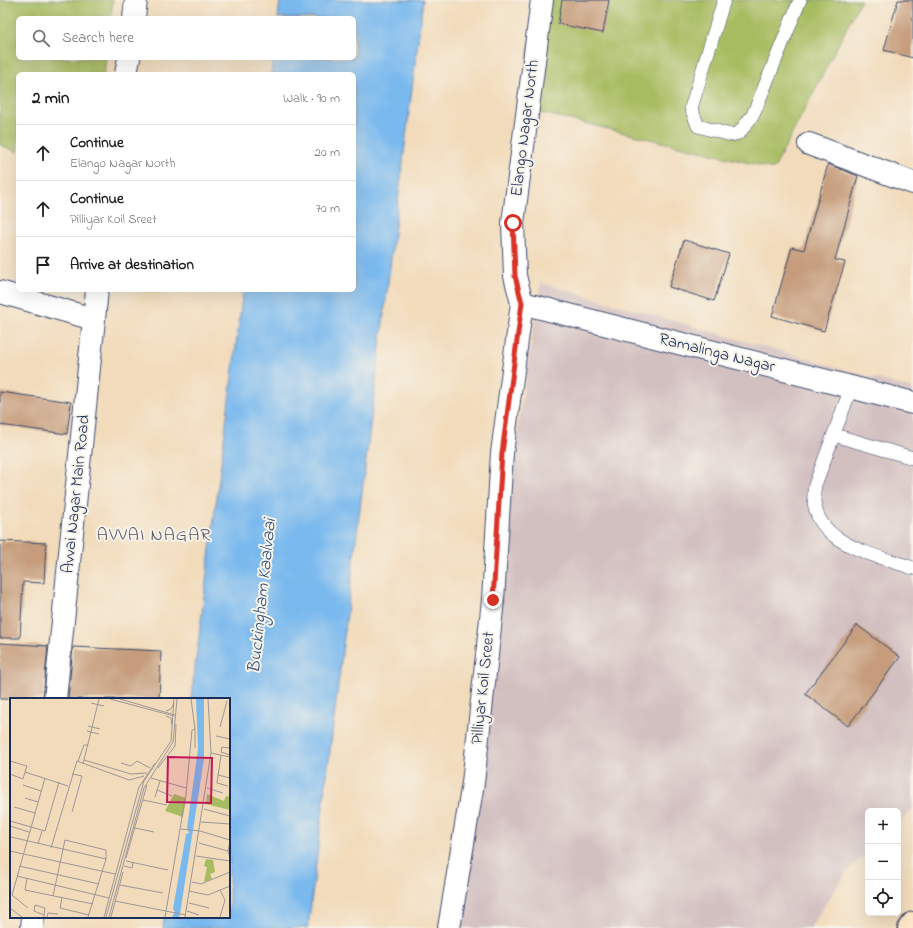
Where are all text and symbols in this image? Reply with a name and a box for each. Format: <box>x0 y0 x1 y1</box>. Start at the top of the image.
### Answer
search box <box>16 16 356 60</box>
icon: search <box>30 27 52 49</box>
text: Search here <box>62 27 134 49</box>
street label: Elango Nagar North <box>504 58 548 198</box>
text: 2 min <box>32 86 69 111</box>
text: Walk · 90 m <box>283 89 340 108</box>
text: Continue <box>70 132 124 154</box>
icon: ahead <box>32 142 54 164</box>
text: 20 m <box>315 143 340 162</box>
text: Elango Nagar North <box>70 154 175 173</box>
text: Continue <box>70 188 124 210</box>
icon: ahead <box>32 198 54 220</box>
text: 70 m <box>316 199 340 218</box>
text: Pilliyar Koil Sreet <box>70 210 157 229</box>
route start <box>504 214 522 232</box>
icon: arrive <box>32 254 54 276</box>
text: Arrive at destination <box>70 254 194 276</box>
street label: Ramalinga Nagar <box>656 326 779 382</box>
street label: Avvai Nagar Main Road <box>55 413 99 575</box>
water label: Buckingham Kaalvaai <box>242 516 284 675</box>
district label: AVVAI NAGAR <box>97 523 211 549</box>
route end <box>484 591 502 609</box>
street label: Pilliyar Koil Sreet <box>465 630 502 746</box>
inset map <box>10 698 230 918</box>
map controls <box>865 808 901 916</box>
button: + <box>865 808 901 844</box>
button: − <box>865 844 901 880</box>
button: locate <box>865 880 901 916</box>

